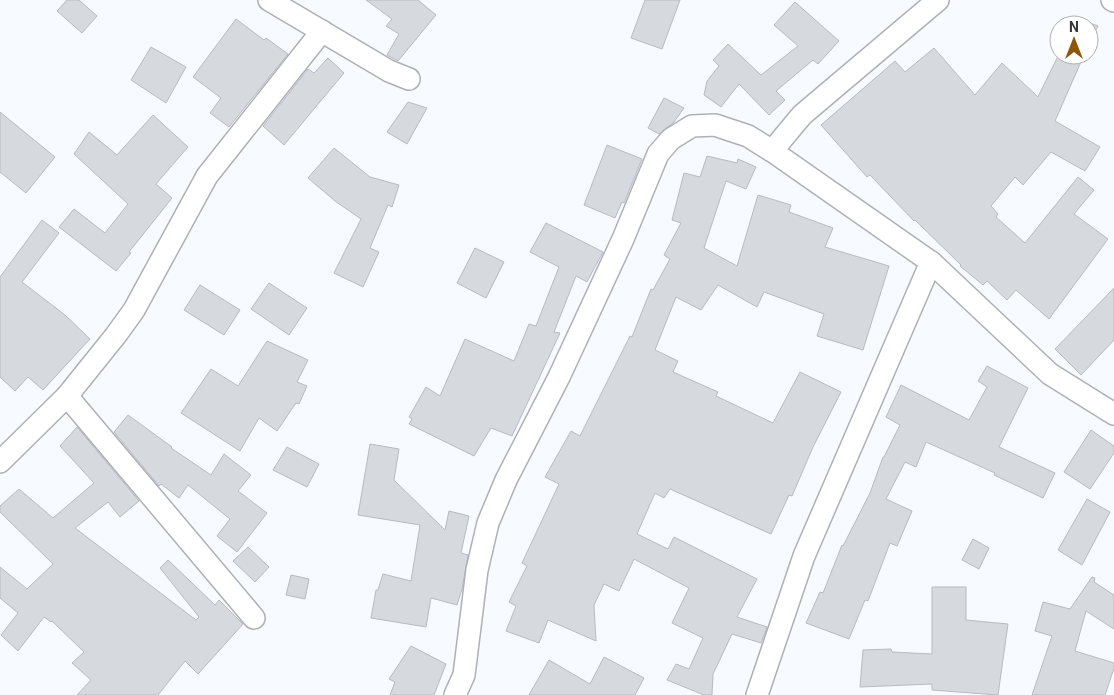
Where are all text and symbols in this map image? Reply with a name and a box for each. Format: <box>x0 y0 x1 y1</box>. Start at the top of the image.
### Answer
north arrow <box>1049 15 1099 65</box>
text: N <box>1069 19 1079 35</box>

